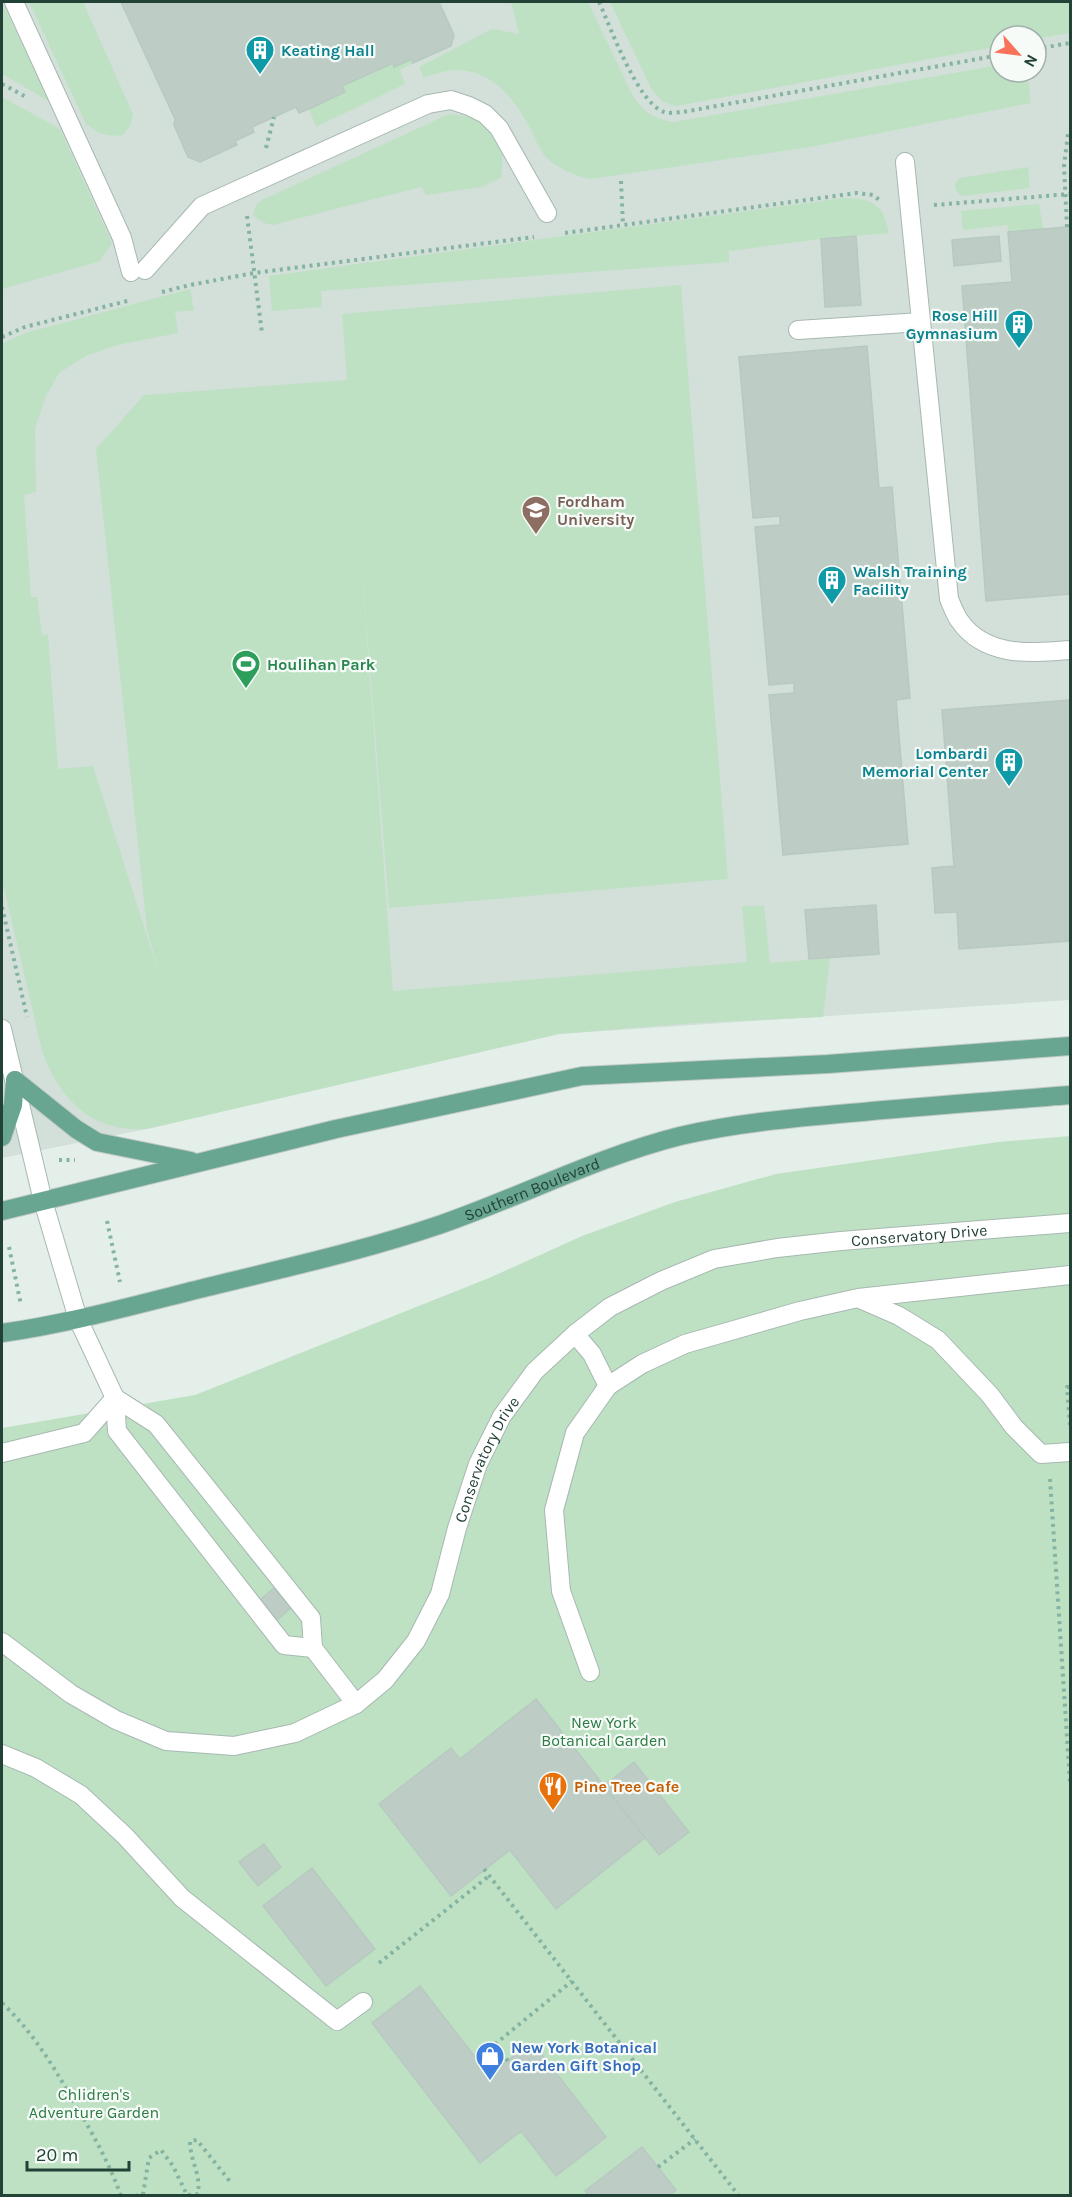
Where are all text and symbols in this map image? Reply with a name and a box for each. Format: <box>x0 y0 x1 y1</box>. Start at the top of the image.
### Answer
north arrow <box>988 24 1048 84</box>
building icon: Keating Hall <box>244 34 276 76</box>
place label: Keating Hall <box>281 41 375 60</box>
text: N <box>1020 51 1042 70</box>
place label: Rose Hill Gymnasium <box>906 306 998 343</box>
building icon: Rose Hill Gymnasium <box>1003 308 1035 350</box>
place label: Fordham University <box>557 492 634 529</box>
school or university icon: Fordham University <box>520 494 552 536</box>
place label: Walsh Training Facility <box>853 562 967 599</box>
building icon: Walsh Training Facility <box>816 564 848 606</box>
sports icon: Houlihan Park <box>230 648 262 690</box>
place label: Houlihan Park <box>267 655 376 674</box>
place label: Lombardi Memorial Center <box>862 744 989 781</box>
building icon: Lombardi Memorial Center <box>993 746 1025 788</box>
street label: Southern Boulevard <box>461 1154 602 1225</box>
street label: Conservatory Drive <box>850 1221 988 1250</box>
street label: Conservatory Drive <box>450 1393 523 1525</box>
park label: New York Botanical Garden <box>541 1713 667 1750</box>
restaurant icon: Pine Tree Cafe <box>537 1770 569 1812</box>
place label: Pine Tree Cafe <box>574 1777 679 1796</box>
place label: New York Botanical Garden Gift Shop <box>511 2038 657 2075</box>
shop icon: New York Botanical Garden Gift Shop <box>474 2040 506 2082</box>
park label: Chlidren's Adventure Garden <box>29 2085 159 2122</box>
scale bar <box>27 2134 129 2172</box>
text: 20 m <box>36 2144 78 2166</box>

